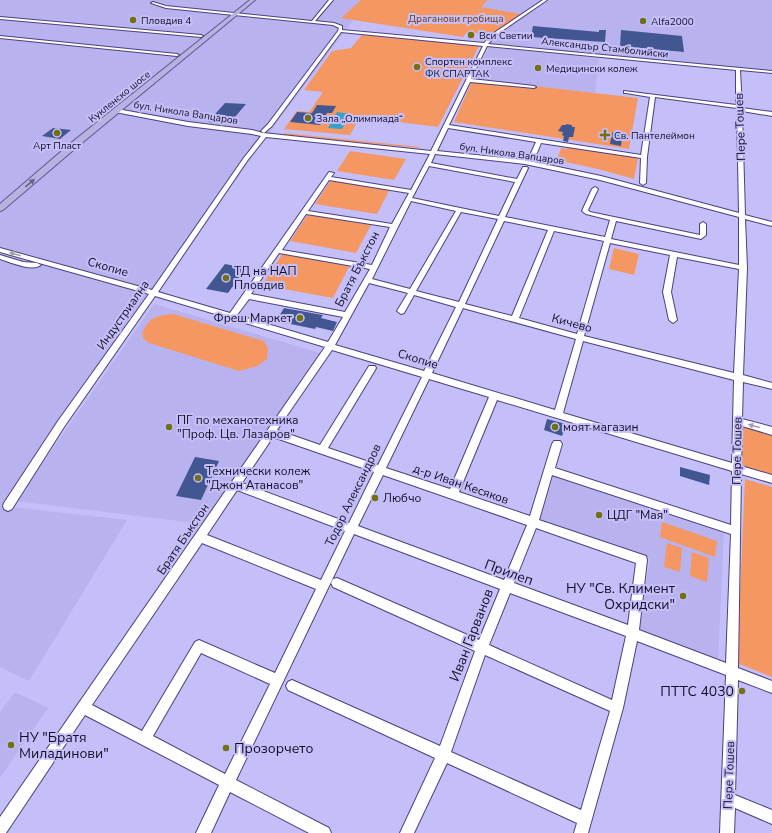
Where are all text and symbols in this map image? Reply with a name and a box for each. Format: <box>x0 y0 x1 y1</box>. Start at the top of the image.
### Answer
park label: Драганови гробища <box>408 12 504 26</box>
place label: Пловдив 4 <box>141 14 191 28</box>
marker: Пловдив 4 <box>128 15 138 25</box>
place label: Alfa2000 <box>651 15 694 29</box>
marker: Alfa2000 <box>638 16 648 26</box>
place label: Вси Светии <box>479 29 533 43</box>
marker: Вси Светии <box>466 30 476 40</box>
street label: Александър Стамболийски <box>541 34 669 62</box>
place label: Спортен комплекс ФК СПАРТАК <box>425 55 512 81</box>
marker: Спортен комплекс ФК СПАРТАК <box>412 62 422 72</box>
place label: Медицински колеж <box>546 62 638 76</box>
marker: Медицински колеж <box>533 63 543 73</box>
street label: Кукленско шосе <box>86 68 153 126</box>
street label: Пере Тошев <box>731 92 749 161</box>
street label: бул. Никола Вапцаров <box>133 98 240 128</box>
place label: Зала „Олимпиада“ <box>316 112 403 126</box>
marker: Зала „Олимпиада“ <box>303 113 313 123</box>
marker: Арт Пласт <box>52 128 62 138</box>
marker: Св. Пантелеймон <box>599 129 611 141</box>
place label: Св. Пантелеймон <box>614 129 695 143</box>
place label: Арт Пласт <box>33 139 82 153</box>
street label: бул. Никола Вапцаров <box>459 140 566 168</box>
one-way arrow <box>24 179 35 188</box>
street label: Братя Бъкстон <box>331 228 383 310</box>
one-way arrow <box>9 251 21 257</box>
street label: Скопие <box>86 254 130 280</box>
place label: ТД на НАП Пловдив <box>234 263 297 293</box>
marker: ТД на НАП Пловдив <box>221 273 231 283</box>
street label: Индустриална <box>93 277 153 353</box>
place label: Фреш Маркет <box>214 310 293 326</box>
street label: Кичево <box>550 310 594 336</box>
marker: Фреш Маркет <box>295 313 305 323</box>
street label: Скопие <box>396 345 440 373</box>
place label: ПГ по механотехника "Проф. Цв. Лазаров" <box>177 412 298 442</box>
street label: Пере Тошев <box>728 416 746 485</box>
place label: моят магазин <box>563 419 639 435</box>
marker: ПГ по механотехника "Проф. Цв. Лазаров" <box>164 422 174 432</box>
marker: моят магазин <box>550 422 560 432</box>
one-way arrow <box>748 423 760 429</box>
street label: Тодор Александров <box>321 441 385 549</box>
street label: д-р Иван Кесяков <box>411 460 511 508</box>
place label: Технически колеж "Джон Атанасов" <box>206 463 311 493</box>
marker: Технически колеж "Джон Атанасов" <box>193 473 203 483</box>
place label: Любчо <box>383 490 422 506</box>
marker: Любчо <box>370 493 380 503</box>
street label: Братя Бъкстон <box>153 500 213 578</box>
place label: ЦДГ "Мая" <box>607 507 668 523</box>
marker: ЦДГ "Мая" <box>594 510 604 520</box>
street label: Прилеп <box>482 555 536 590</box>
place label: НУ "Св. Климент Охридски" <box>566 579 676 614</box>
street label: Иван Гарванов <box>445 586 498 684</box>
marker: НУ "Св. Климент Охридски" <box>678 591 688 601</box>
place label: ПТТС 4030 <box>660 682 734 701</box>
marker: ПТТС 4030 <box>737 686 747 696</box>
place label: НУ "Братя Миладинови" <box>19 728 109 763</box>
place label: Прозорчето <box>234 739 314 758</box>
marker: НУ "Братя Миладинови" <box>6 740 16 750</box>
street label: Пере Тошев <box>720 740 738 809</box>
marker: Прозорчето <box>221 743 231 753</box>

